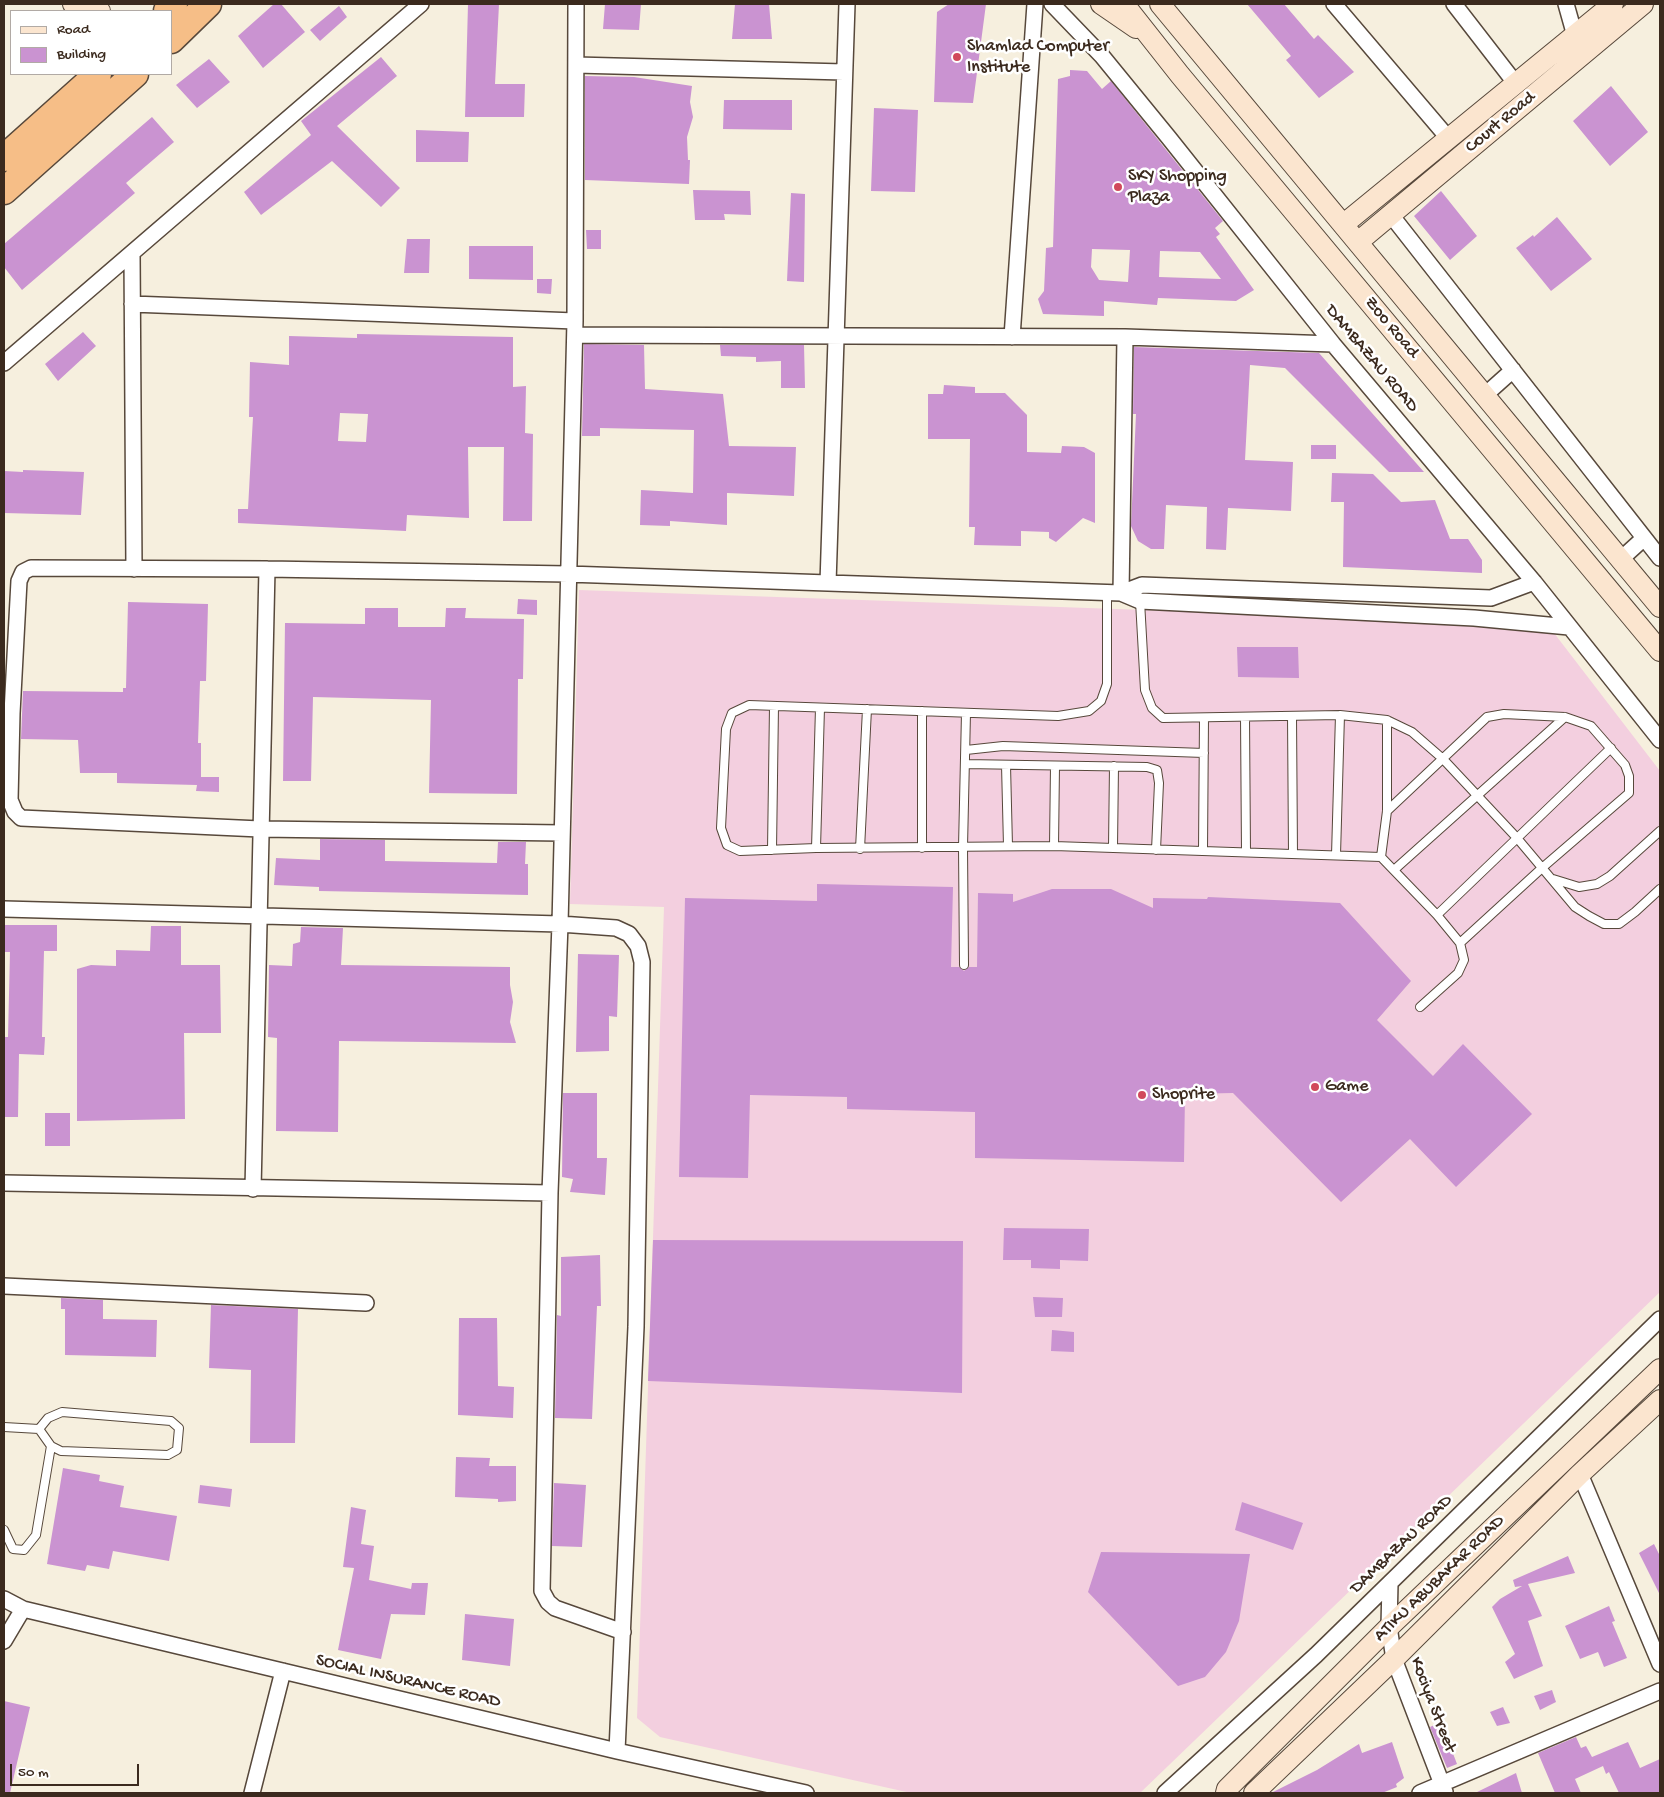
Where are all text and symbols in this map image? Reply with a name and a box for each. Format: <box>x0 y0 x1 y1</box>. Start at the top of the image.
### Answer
legend <box>10 10 172 75</box>
text: Road <box>57 21 90 39</box>
place label: Shamlad Computer Institute <box>967 36 1109 78</box>
text: Building <box>57 46 106 64</box>
marker: Shamlad Computer Institute <box>951 51 963 63</box>
street label: Court Road <box>1462 87 1540 159</box>
place label: SKY Shopping Plaza <box>1128 166 1227 208</box>
marker: SKY Shopping Plaza <box>1112 181 1124 193</box>
street label: Zoo Road <box>1359 293 1423 363</box>
street label: DAMBAZAU ROAD <box>1320 301 1422 417</box>
place label: Game <box>1325 1076 1368 1098</box>
marker: Game <box>1309 1081 1321 1093</box>
place label: Shoprite <box>1152 1084 1215 1106</box>
marker: Shoprite <box>1136 1089 1148 1101</box>
street label: DAMBAZAU ROAD <box>1346 1491 1458 1599</box>
street label: ATIKU ABUBAKAR ROAD <box>1370 1511 1510 1647</box>
street label: SOCIAL INSURANCE ROAD <box>313 1650 503 1714</box>
street label: Kociya Street <box>1404 1654 1460 1756</box>
scale bar <box>12 1754 141 1786</box>
text: 50 m <box>18 1764 49 1782</box>

